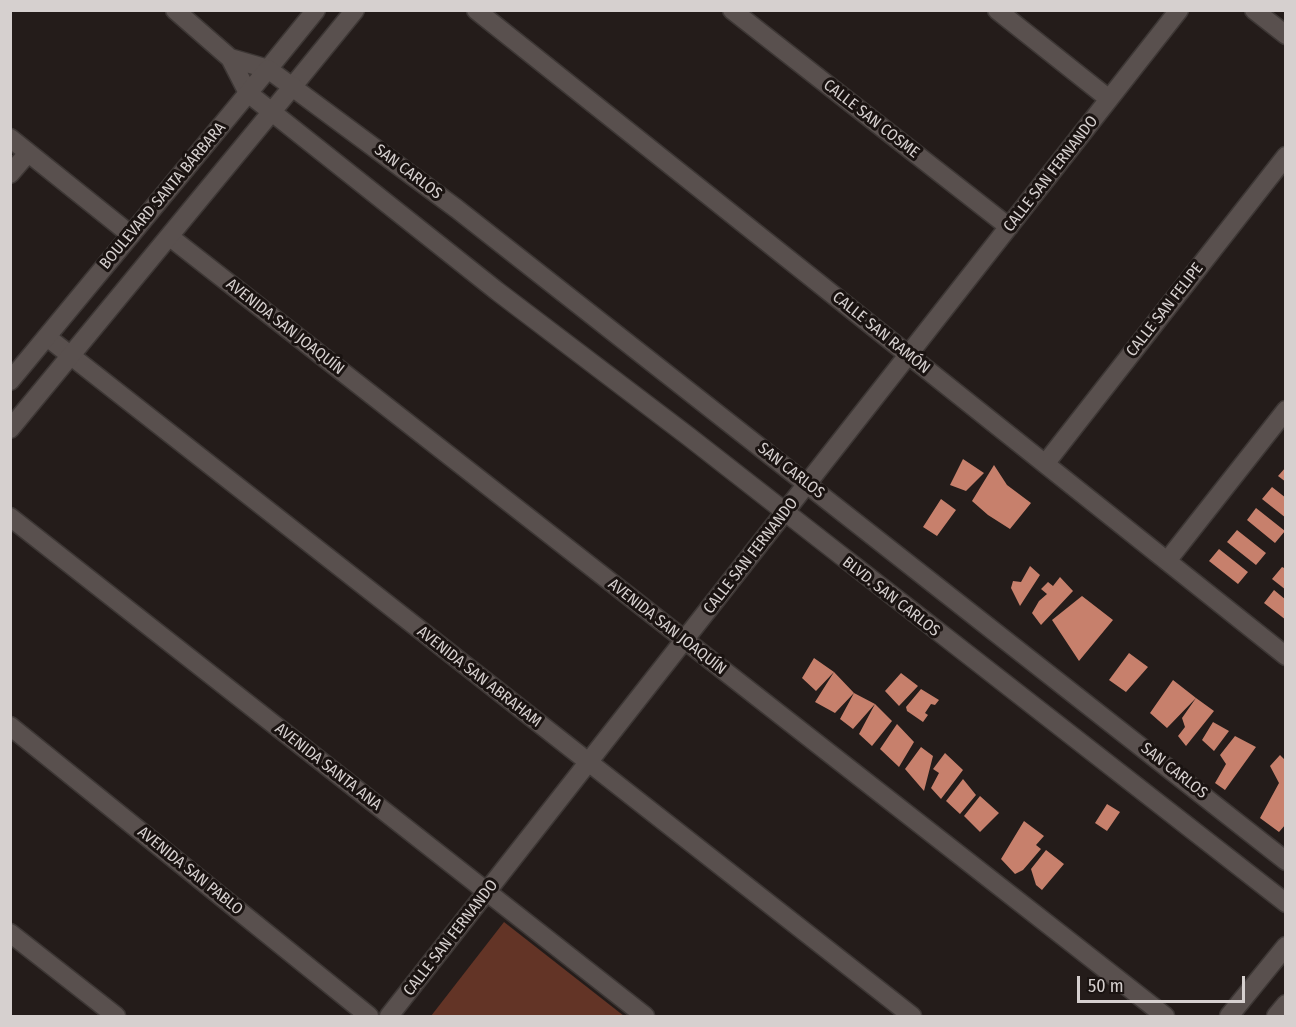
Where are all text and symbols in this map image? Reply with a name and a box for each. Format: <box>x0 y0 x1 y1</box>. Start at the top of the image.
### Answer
street label: CALLE SAN COSME <box>819 76 923 162</box>
street label: CALLE SAN FERNANDO <box>1000 112 1102 236</box>
street label: BOULEVARD SANTA BÁRBARA <box>96 119 230 273</box>
street label: SAN CARLOS <box>371 140 445 204</box>
street label: CALLE SAN FELIPE <box>1123 259 1207 361</box>
street label: AVENIDA SAN JOAQUÍN <box>222 275 348 379</box>
street label: CALLE SAN RAMÓN <box>828 288 934 378</box>
street label: SAN CARLOS <box>754 439 828 503</box>
street label: CALLE SAN FERNANDO <box>700 494 802 618</box>
street label: BLVD. SAN CARLOS <box>838 553 944 641</box>
street label: AVENIDA SAN JOAQUÍN <box>604 575 730 679</box>
street label: AVENIDA SAN ABRAHAM <box>413 622 545 732</box>
street label: AVENIDA SANTA ANA <box>271 719 385 815</box>
street label: SAN CARLOS <box>1137 739 1211 803</box>
street label: AVENIDA SAN PABLO <box>134 823 246 919</box>
street label: CALLE SAN FERNANDO <box>400 876 502 1000</box>
scale bar <box>1080 964 1248 1002</box>
text: 50 m <box>1088 975 1124 997</box>

